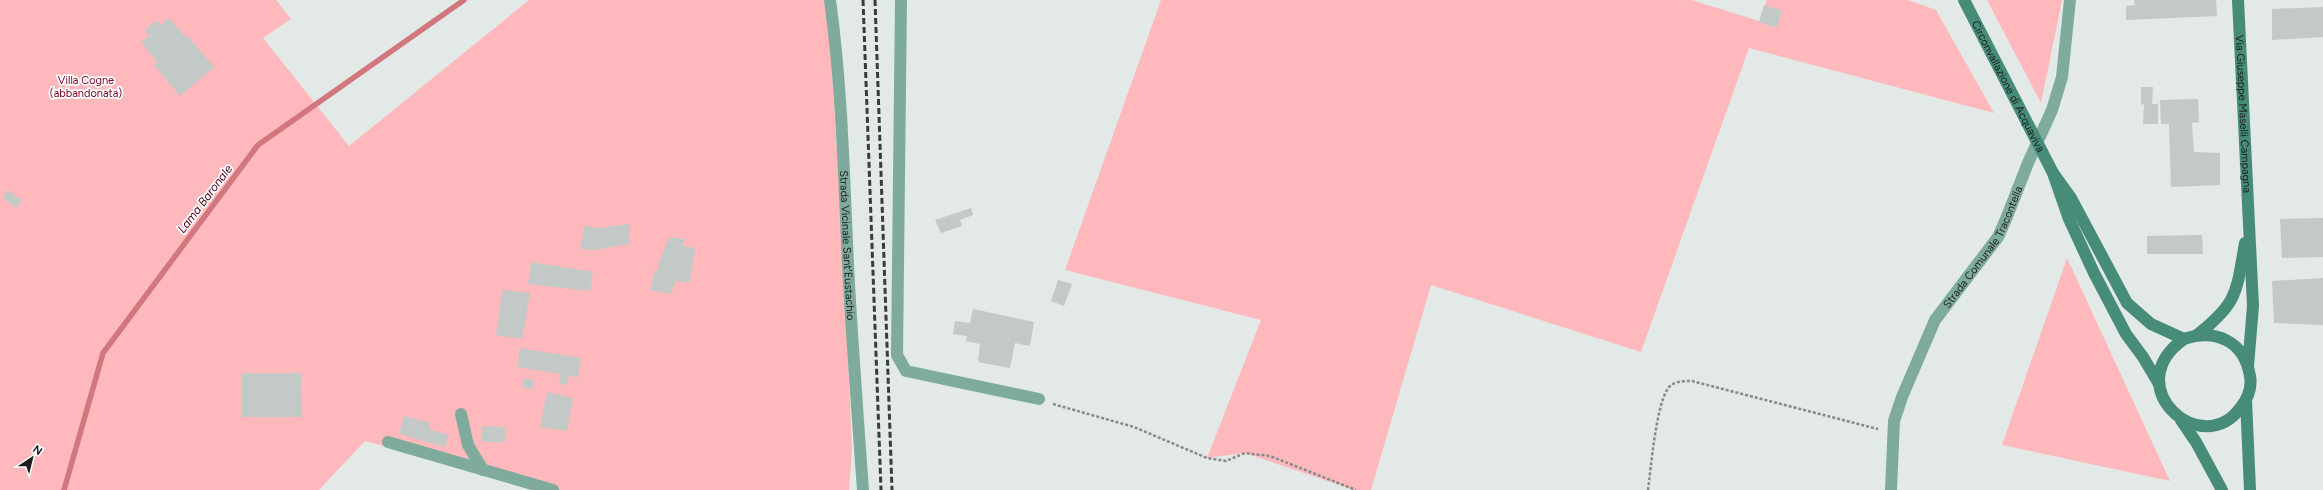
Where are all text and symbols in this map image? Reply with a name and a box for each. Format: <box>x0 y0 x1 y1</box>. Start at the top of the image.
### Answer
street label: Circonvallazione di Acquaviva <box>1969 18 2048 154</box>
street label: Via Giuseppe Maselli Campagna <box>2233 35 2254 193</box>
park label: Villa Cogne (abbandonata) <box>50 74 122 100</box>
water label: Lama Baronale <box>175 162 235 236</box>
street label: Strada Vicinale Sant'Eustachio <box>837 170 858 321</box>
street label: Strada Comunale Tracontella <box>1940 184 2025 310</box>
north arrow <box>12 438 52 478</box>
text: N <box>30 442 45 458</box>

